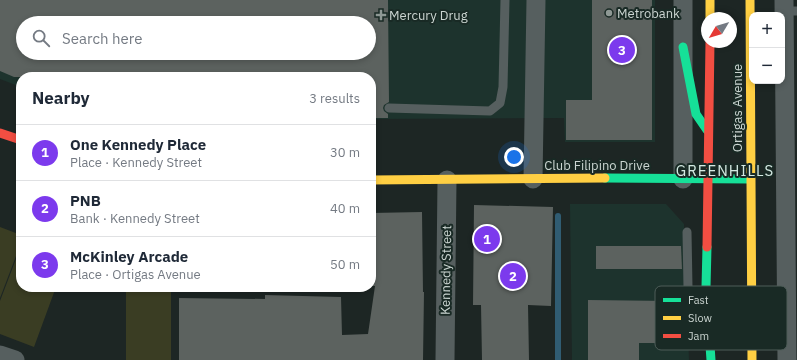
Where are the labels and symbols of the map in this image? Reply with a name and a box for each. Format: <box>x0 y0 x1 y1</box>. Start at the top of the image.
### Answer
place label: Metrobank <box>617 5 680 22</box>
place label: Mercury Drug <box>389 7 468 24</box>
marker: Metrobank <box>604 8 614 18</box>
marker: Mercury Drug <box>376 10 386 20</box>
north arrow <box>701 12 737 48</box>
pin: 3 <box>609 35 635 65</box>
street label: Ortigas Avenue <box>729 64 746 152</box>
your location <box>504 147 524 167</box>
street label: Club Filipino Drive <box>544 157 650 174</box>
district label: GREENHILLS <box>676 161 774 180</box>
pin: 1 <box>474 224 500 254</box>
street label: Kennedy Street <box>437 225 455 315</box>
pin: 2 <box>500 261 526 291</box>
legend <box>655 286 787 350</box>
text: Fast <box>688 293 709 307</box>
text: Slow <box>688 311 712 325</box>
text: Jam <box>688 329 709 343</box>

